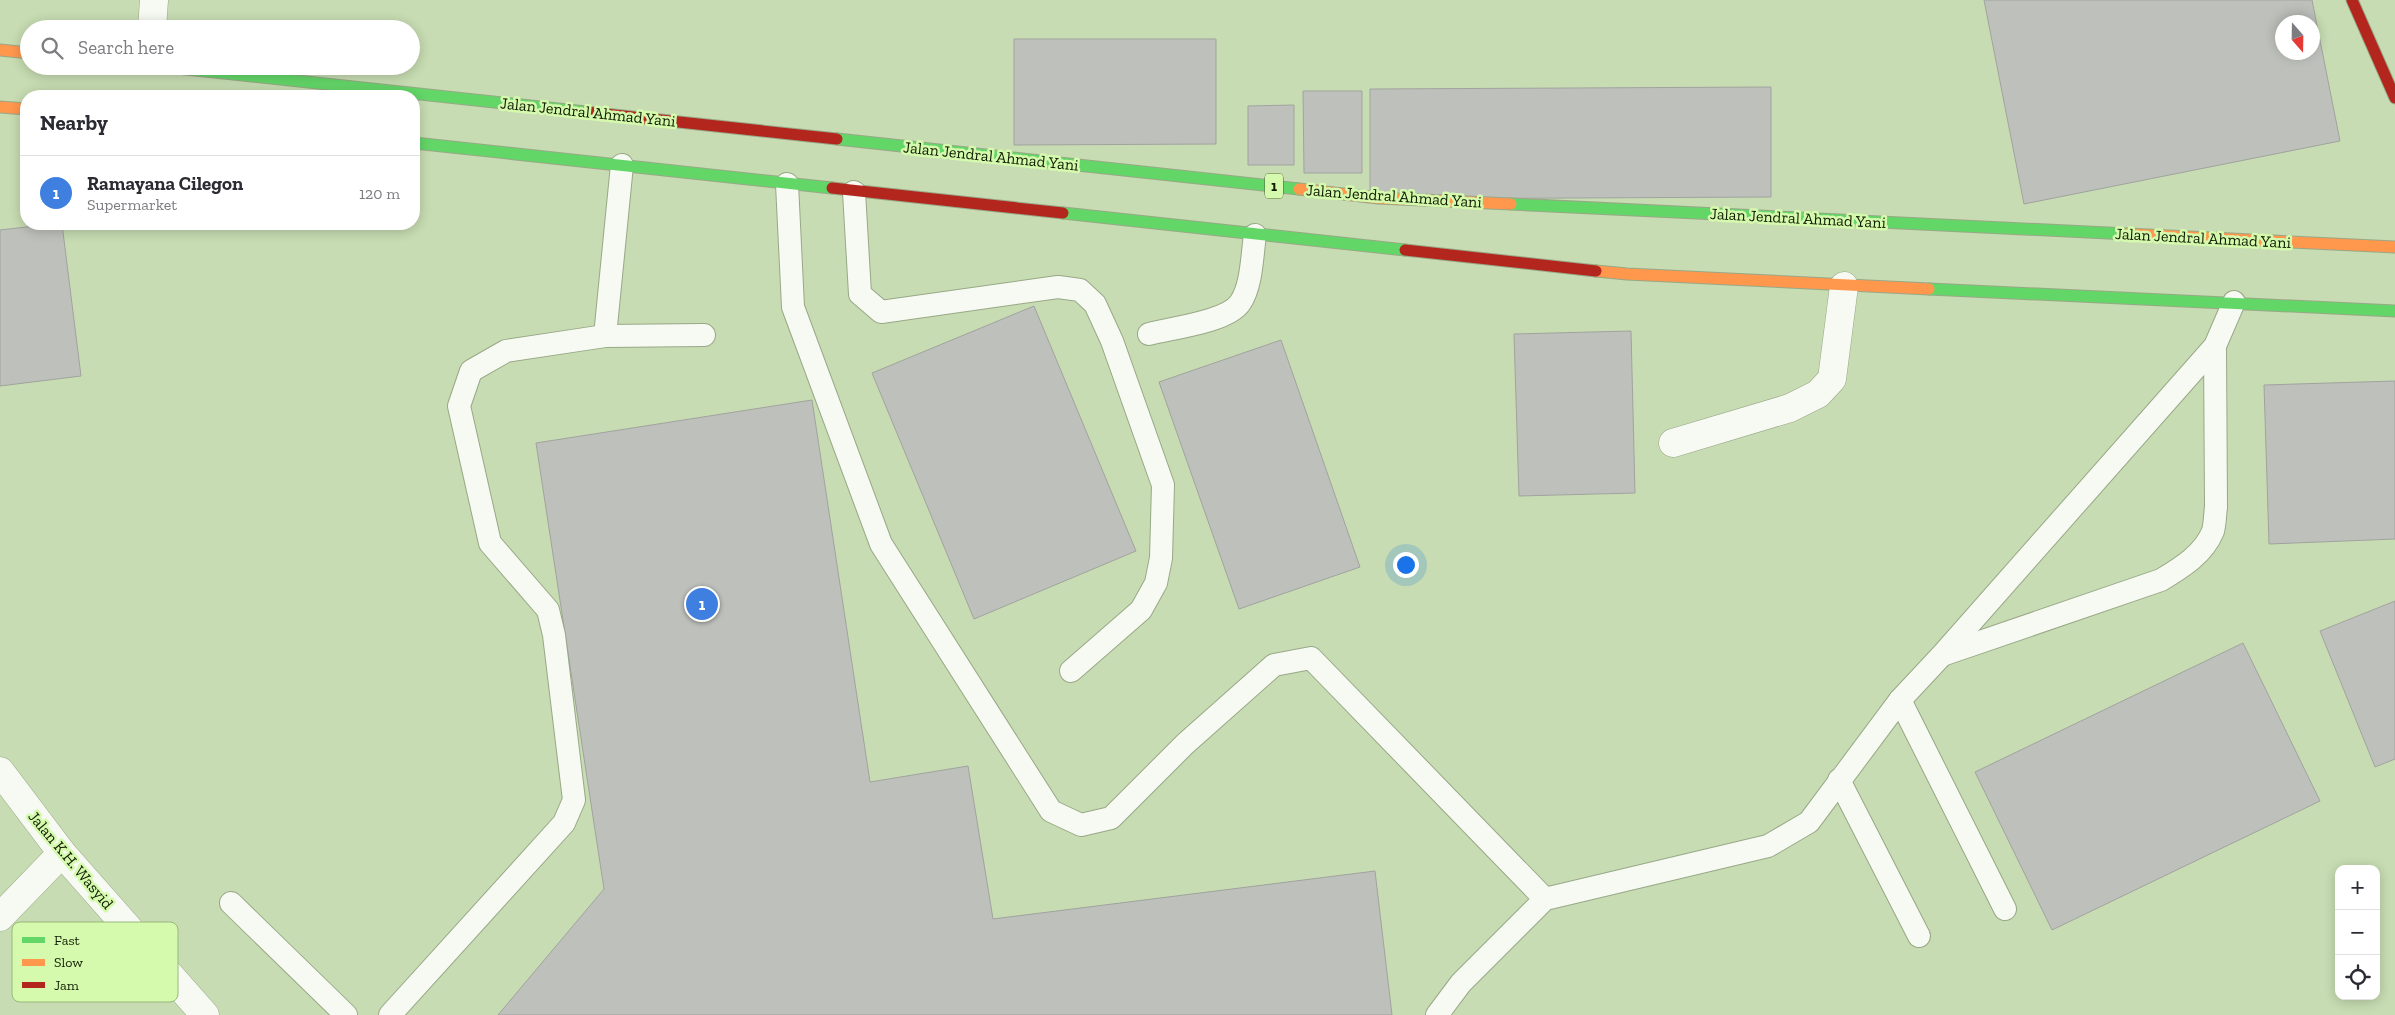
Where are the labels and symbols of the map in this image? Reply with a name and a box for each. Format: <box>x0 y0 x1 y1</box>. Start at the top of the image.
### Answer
north arrow <box>2275 15 2320 60</box>
street label: Jalan Jendral Ahmad Yani <box>499 93 677 131</box>
street label: Jalan Jendral Ahmad Yani <box>902 137 1080 175</box>
road number: 1 <box>1265 174 1283 198</box>
street label: Jalan Jendral Ahmad Yani <box>1305 180 1483 212</box>
street label: Jalan Jendral Ahmad Yani <box>1710 204 1887 232</box>
street label: Jalan Jendral Ahmad Yani <box>2115 224 2292 252</box>
your location <box>1393 552 1419 578</box>
pin: 1 <box>686 585 718 623</box>
street label: Jalan K.H. Wasyid <box>25 807 118 913</box>
legend <box>12 922 178 1002</box>
text: Fast <box>54 932 81 949</box>
text: Slow <box>54 954 83 971</box>
text: Jam <box>54 977 79 994</box>

